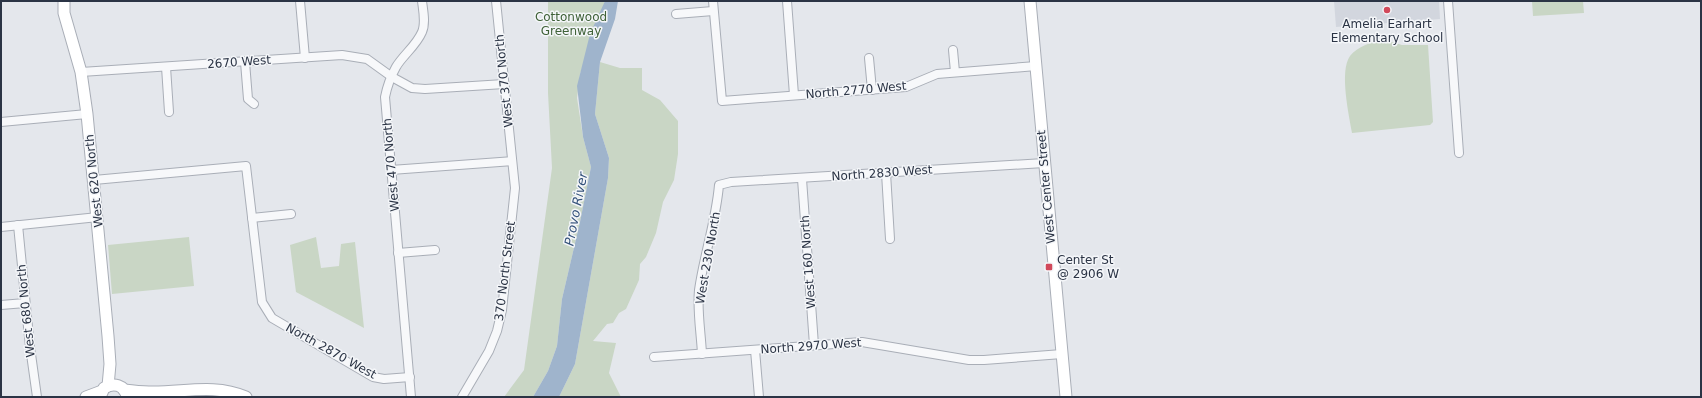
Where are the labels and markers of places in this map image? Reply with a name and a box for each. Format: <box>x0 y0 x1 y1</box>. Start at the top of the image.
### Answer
marker: Amelia Earhart Elementary School <box>1382 5 1392 15</box>
place label: Amelia Earhart Elementary School <box>1331 17 1443 45</box>
place label: Center St @ 2906 W <box>1057 253 1119 281</box>
marker: Center St @ 2906 W <box>1044 262 1054 272</box>

